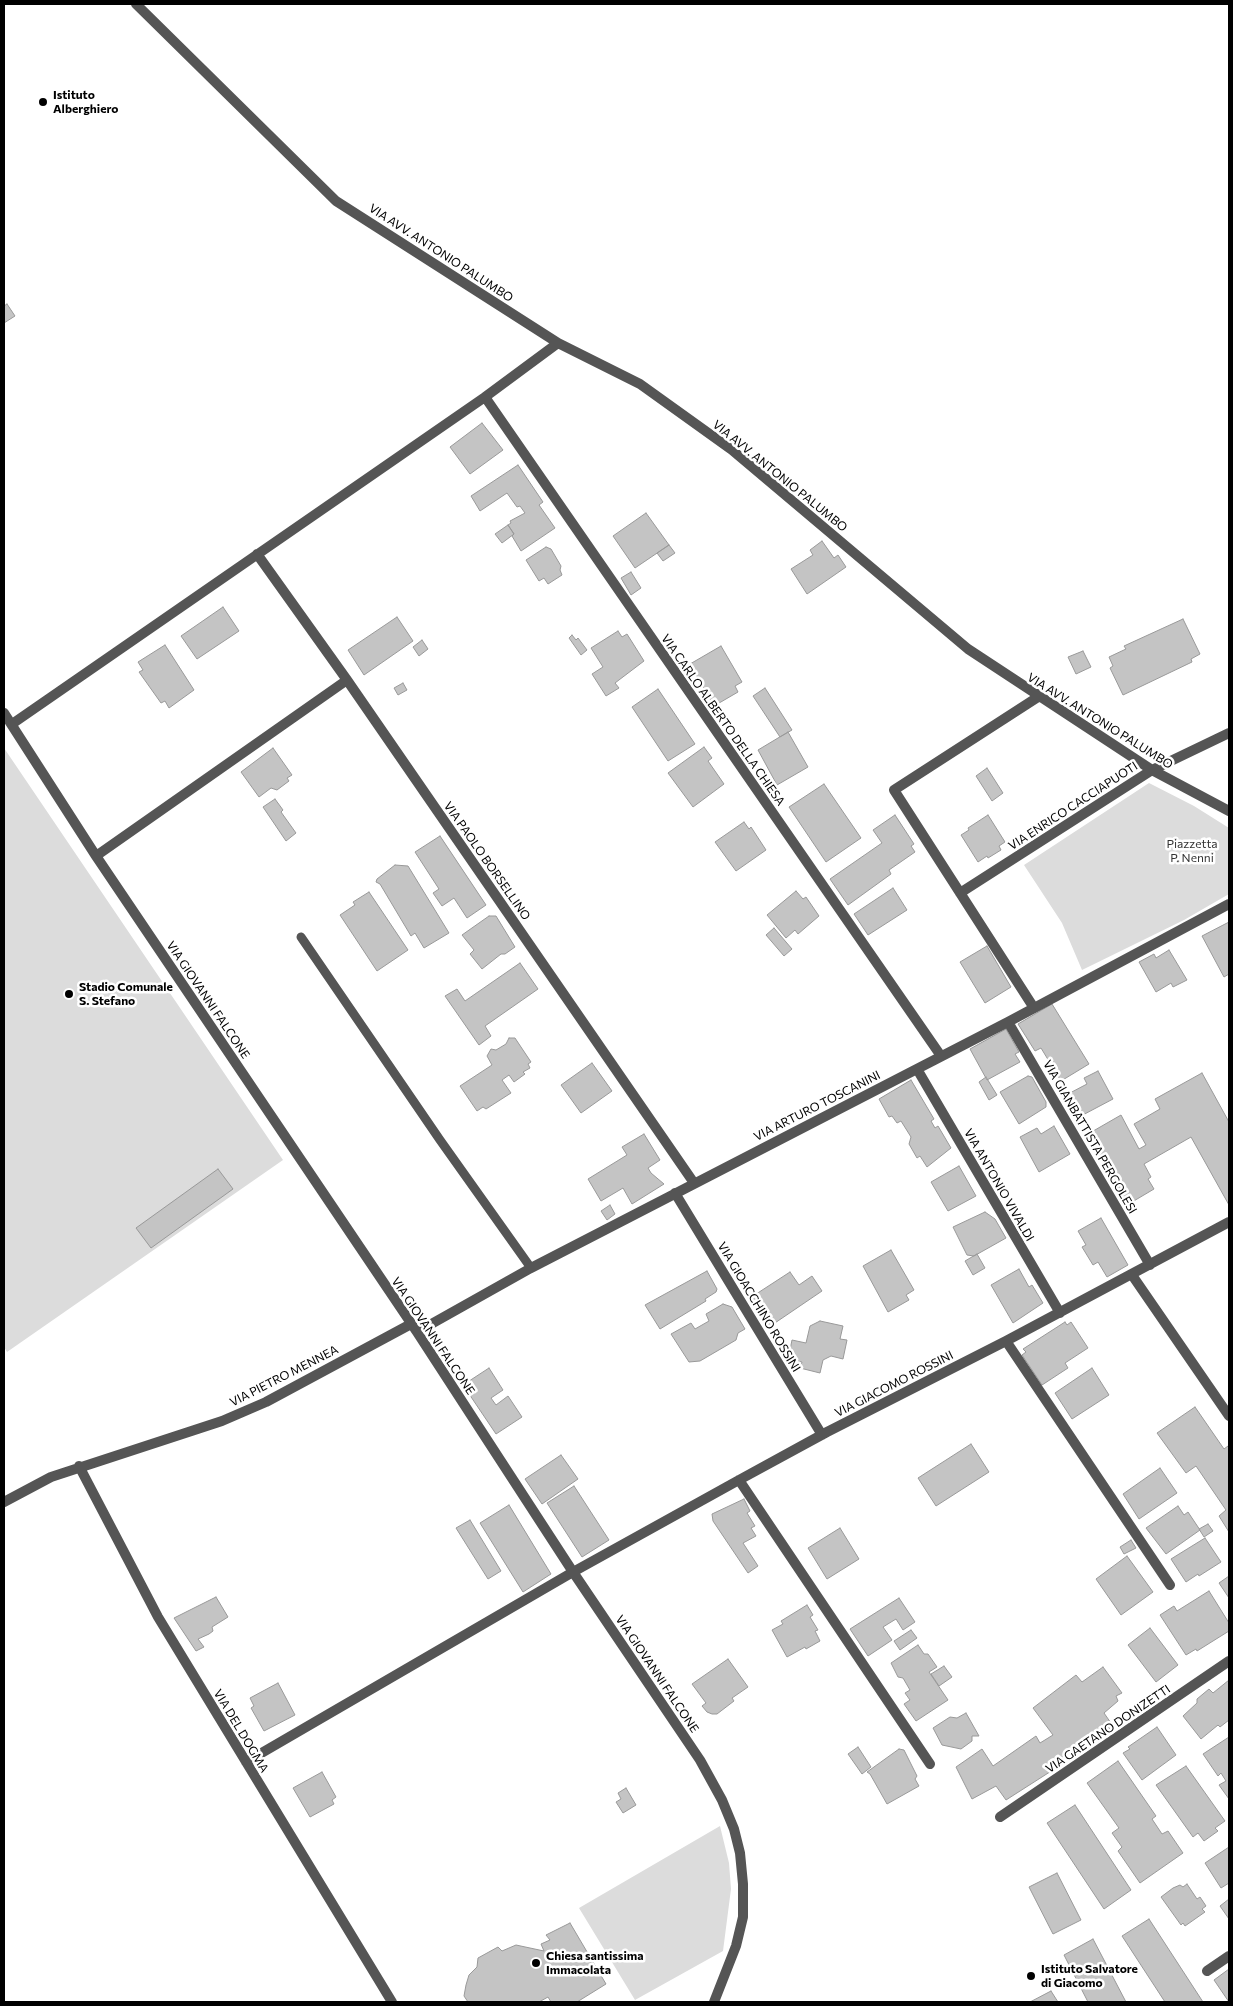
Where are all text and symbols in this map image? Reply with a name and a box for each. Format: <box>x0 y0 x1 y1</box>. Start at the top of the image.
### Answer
place label: Istituto Alberghiero <box>53 88 118 116</box>
marker: Istituto Alberghiero <box>37 96 49 108</box>
street label: VIA AVV. ANTONIO PALUMBO <box>366 201 516 305</box>
street label: VIA AVV. ANTONIO PALUMBO <box>710 417 850 535</box>
street label: VIA CARLO ALBERTO DELLA CHIESA <box>658 632 788 808</box>
street label: VIA AVV. ANTONIO PALUMBO <box>1025 670 1175 772</box>
street label: VIA ENRICO CACCIAPUOTI <box>1006 759 1140 853</box>
street label: VIA PAOLO BORSELLINO <box>441 799 533 923</box>
park label: Piazzetta P. Nenni <box>1166 837 1218 865</box>
street label: VIA GIOVANNI FALCONE <box>163 938 253 1062</box>
place label: Stadio Comunale S. Stefano <box>79 980 173 1008</box>
marker: Stadio Comunale S. Stefano <box>63 988 75 1000</box>
street label: VIA GIANBATTISTA PERGOLESI <box>1040 1058 1140 1216</box>
street label: VIA ARTURO TOSCANINI <box>751 1068 883 1144</box>
street label: VIA ANTONIO VIVALDI <box>961 1126 1037 1244</box>
street label: VIA GIOACCHINO ROSSINI <box>714 1239 804 1375</box>
street label: VIA GIOVANNI FALCONE <box>388 1274 478 1398</box>
street label: VIA PIETRO MENNEA <box>227 1342 341 1410</box>
street label: VIA GIACOMO ROSSINI <box>832 1348 956 1420</box>
street label: VIA GIOVANNI FALCONE <box>612 1612 702 1736</box>
street label: VIA GAETANO DONIZETTI <box>1043 1682 1173 1776</box>
street label: VIA DEL DOGMA <box>210 1687 272 1775</box>
place label: Chiesa santissima Immacolata <box>546 1949 644 1977</box>
marker: Chiesa santissima Immacolata <box>530 1957 542 1969</box>
place label: Istituto Salvatore di Giacomo <box>1041 1962 1138 1990</box>
marker: Istituto Salvatore di Giacomo <box>1025 1970 1037 1982</box>

